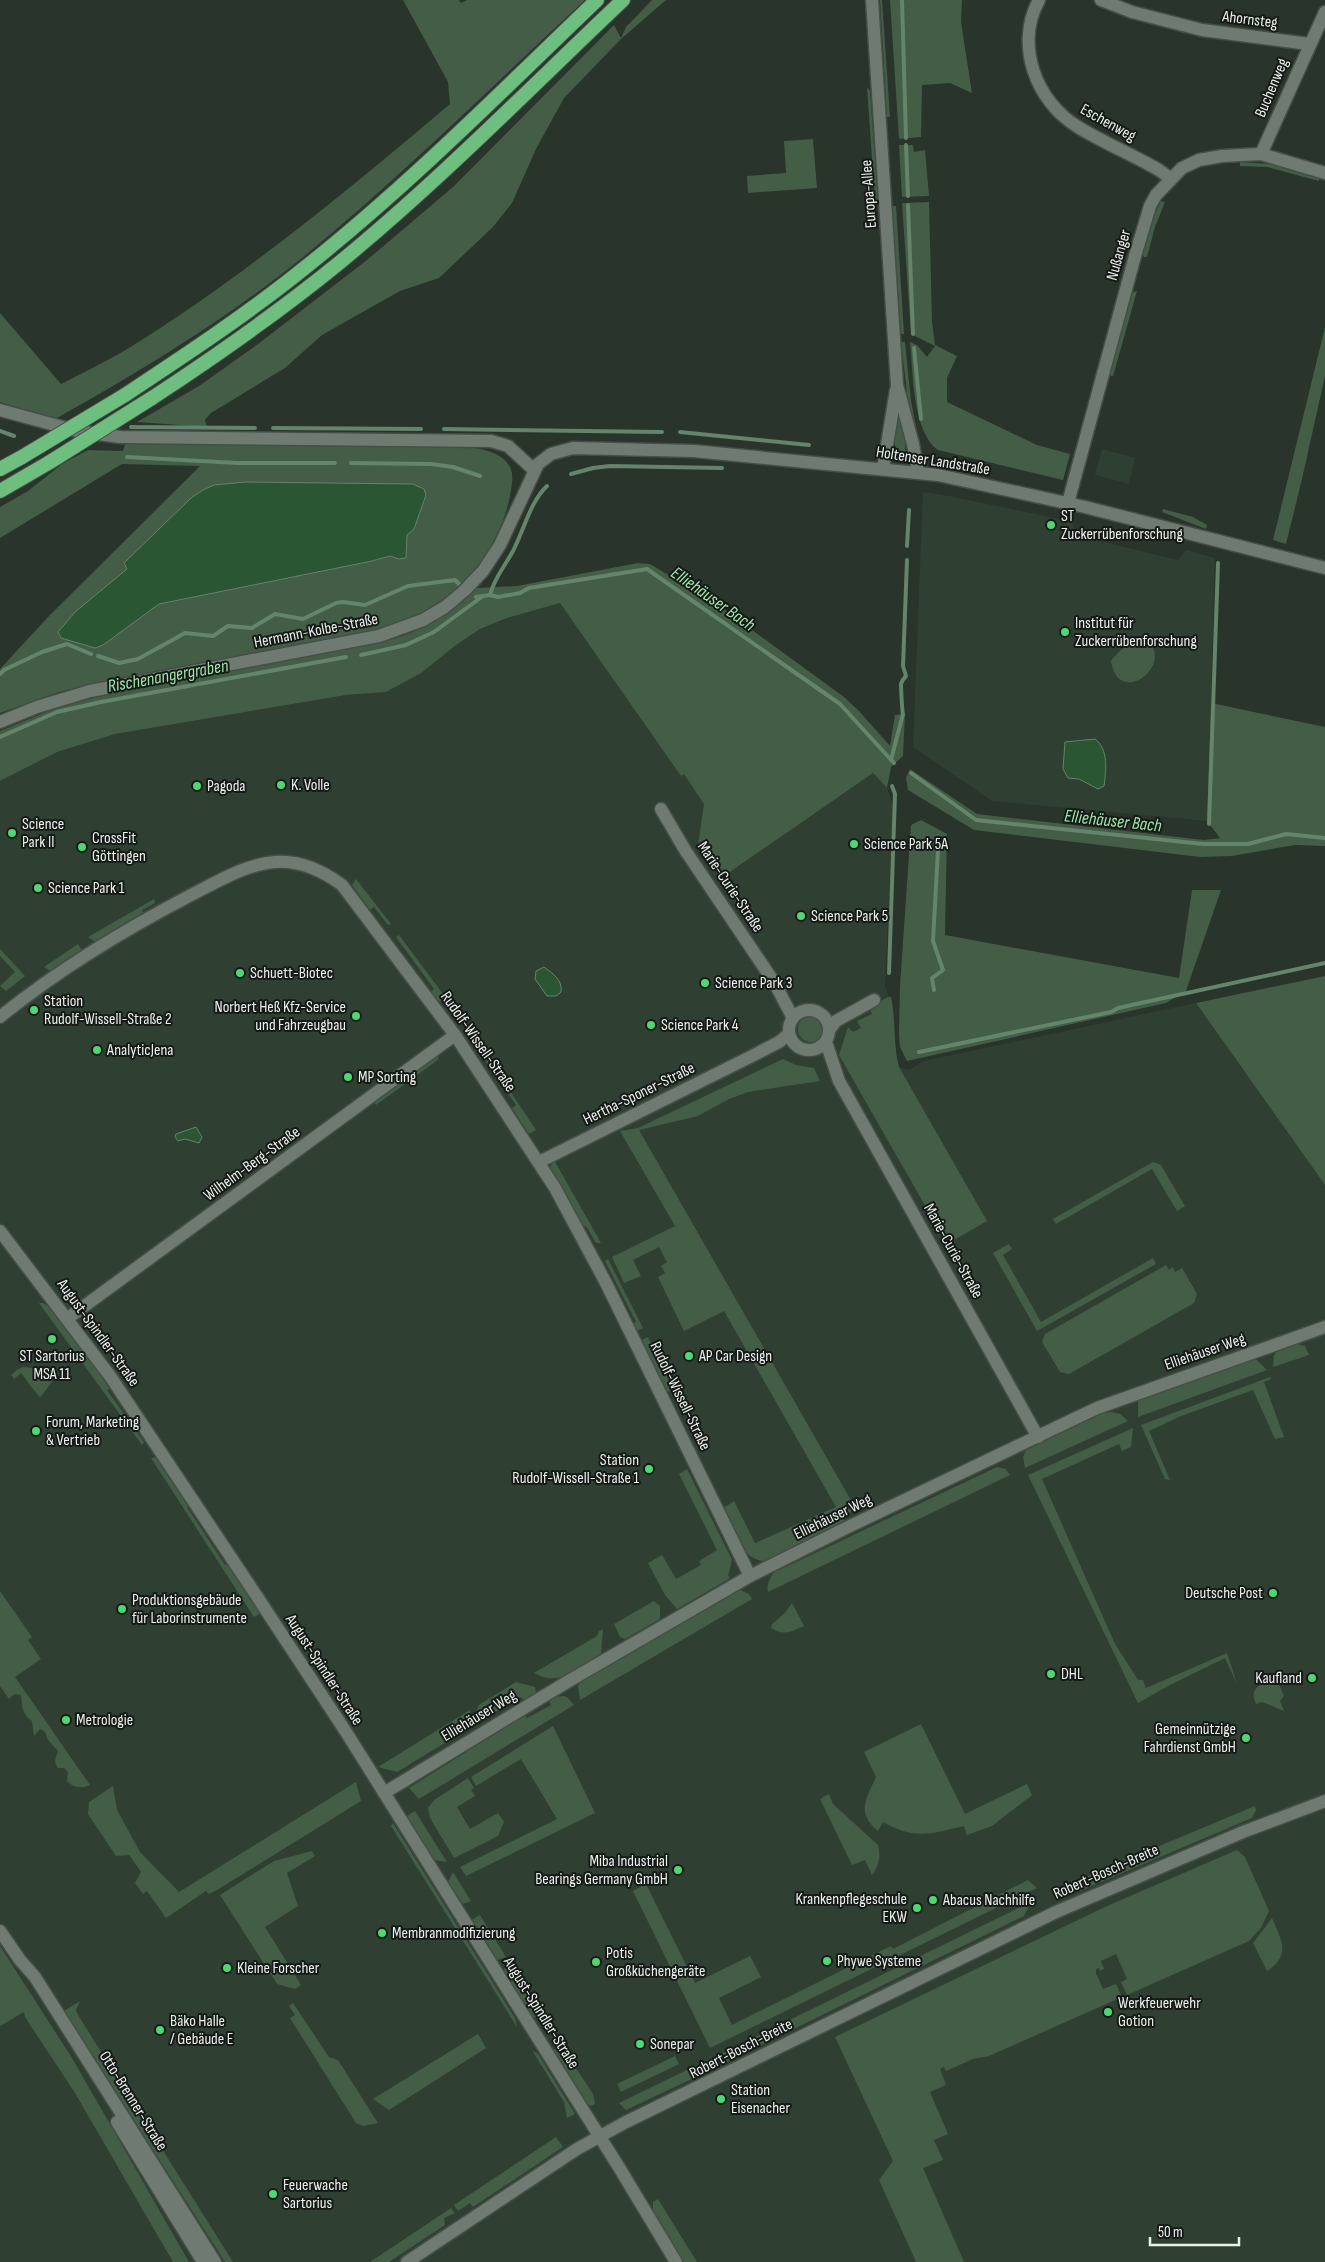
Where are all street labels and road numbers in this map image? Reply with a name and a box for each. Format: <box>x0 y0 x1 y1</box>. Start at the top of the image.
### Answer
street label: Ahornsteg <box>1220 7 1279 33</box>
street label: Buchenweg <box>1251 56 1293 120</box>
street label: Eschenweg <box>1077 100 1139 146</box>
street label: Europa-Allee <box>857 159 881 229</box>
street label: Nußanger <box>1103 227 1135 283</box>
street label: Holtenser Landstraße <box>875 443 991 479</box>
street label: Hermann-Kolbe-Straße <box>252 610 380 652</box>
street label: Marie-Curie-Straße <box>693 838 767 936</box>
street label: Rudolf-Wissell-Straße <box>436 988 520 1096</box>
street label: Hertha-Sponer-Straße <box>580 1059 698 1129</box>
street label: Wilhelm-Berg-Straße <box>200 1123 304 1205</box>
street label: Marie-Curie-Straße <box>919 1200 987 1302</box>
street label: August-Spindler-Straße <box>52 1275 143 1390</box>
street label: Elliehäuser Weg <box>1162 1329 1248 1375</box>
street label: Rudolf-Wissell-Straße <box>645 1339 715 1453</box>
street label: Elliehäuser Weg <box>791 1490 875 1544</box>
street label: August-Spindler-Straße <box>281 1610 367 1729</box>
street label: Elliehäuser Weg <box>438 1686 520 1746</box>
street label: Robert-Bosch-Breite <box>1050 1840 1162 1904</box>
street label: August-Spindler-Straße <box>498 1953 583 2072</box>
street label: Robert-Bosch-Breite <box>686 2015 796 2083</box>
street label: Otto-Brenner-Straße <box>95 2048 171 2154</box>

